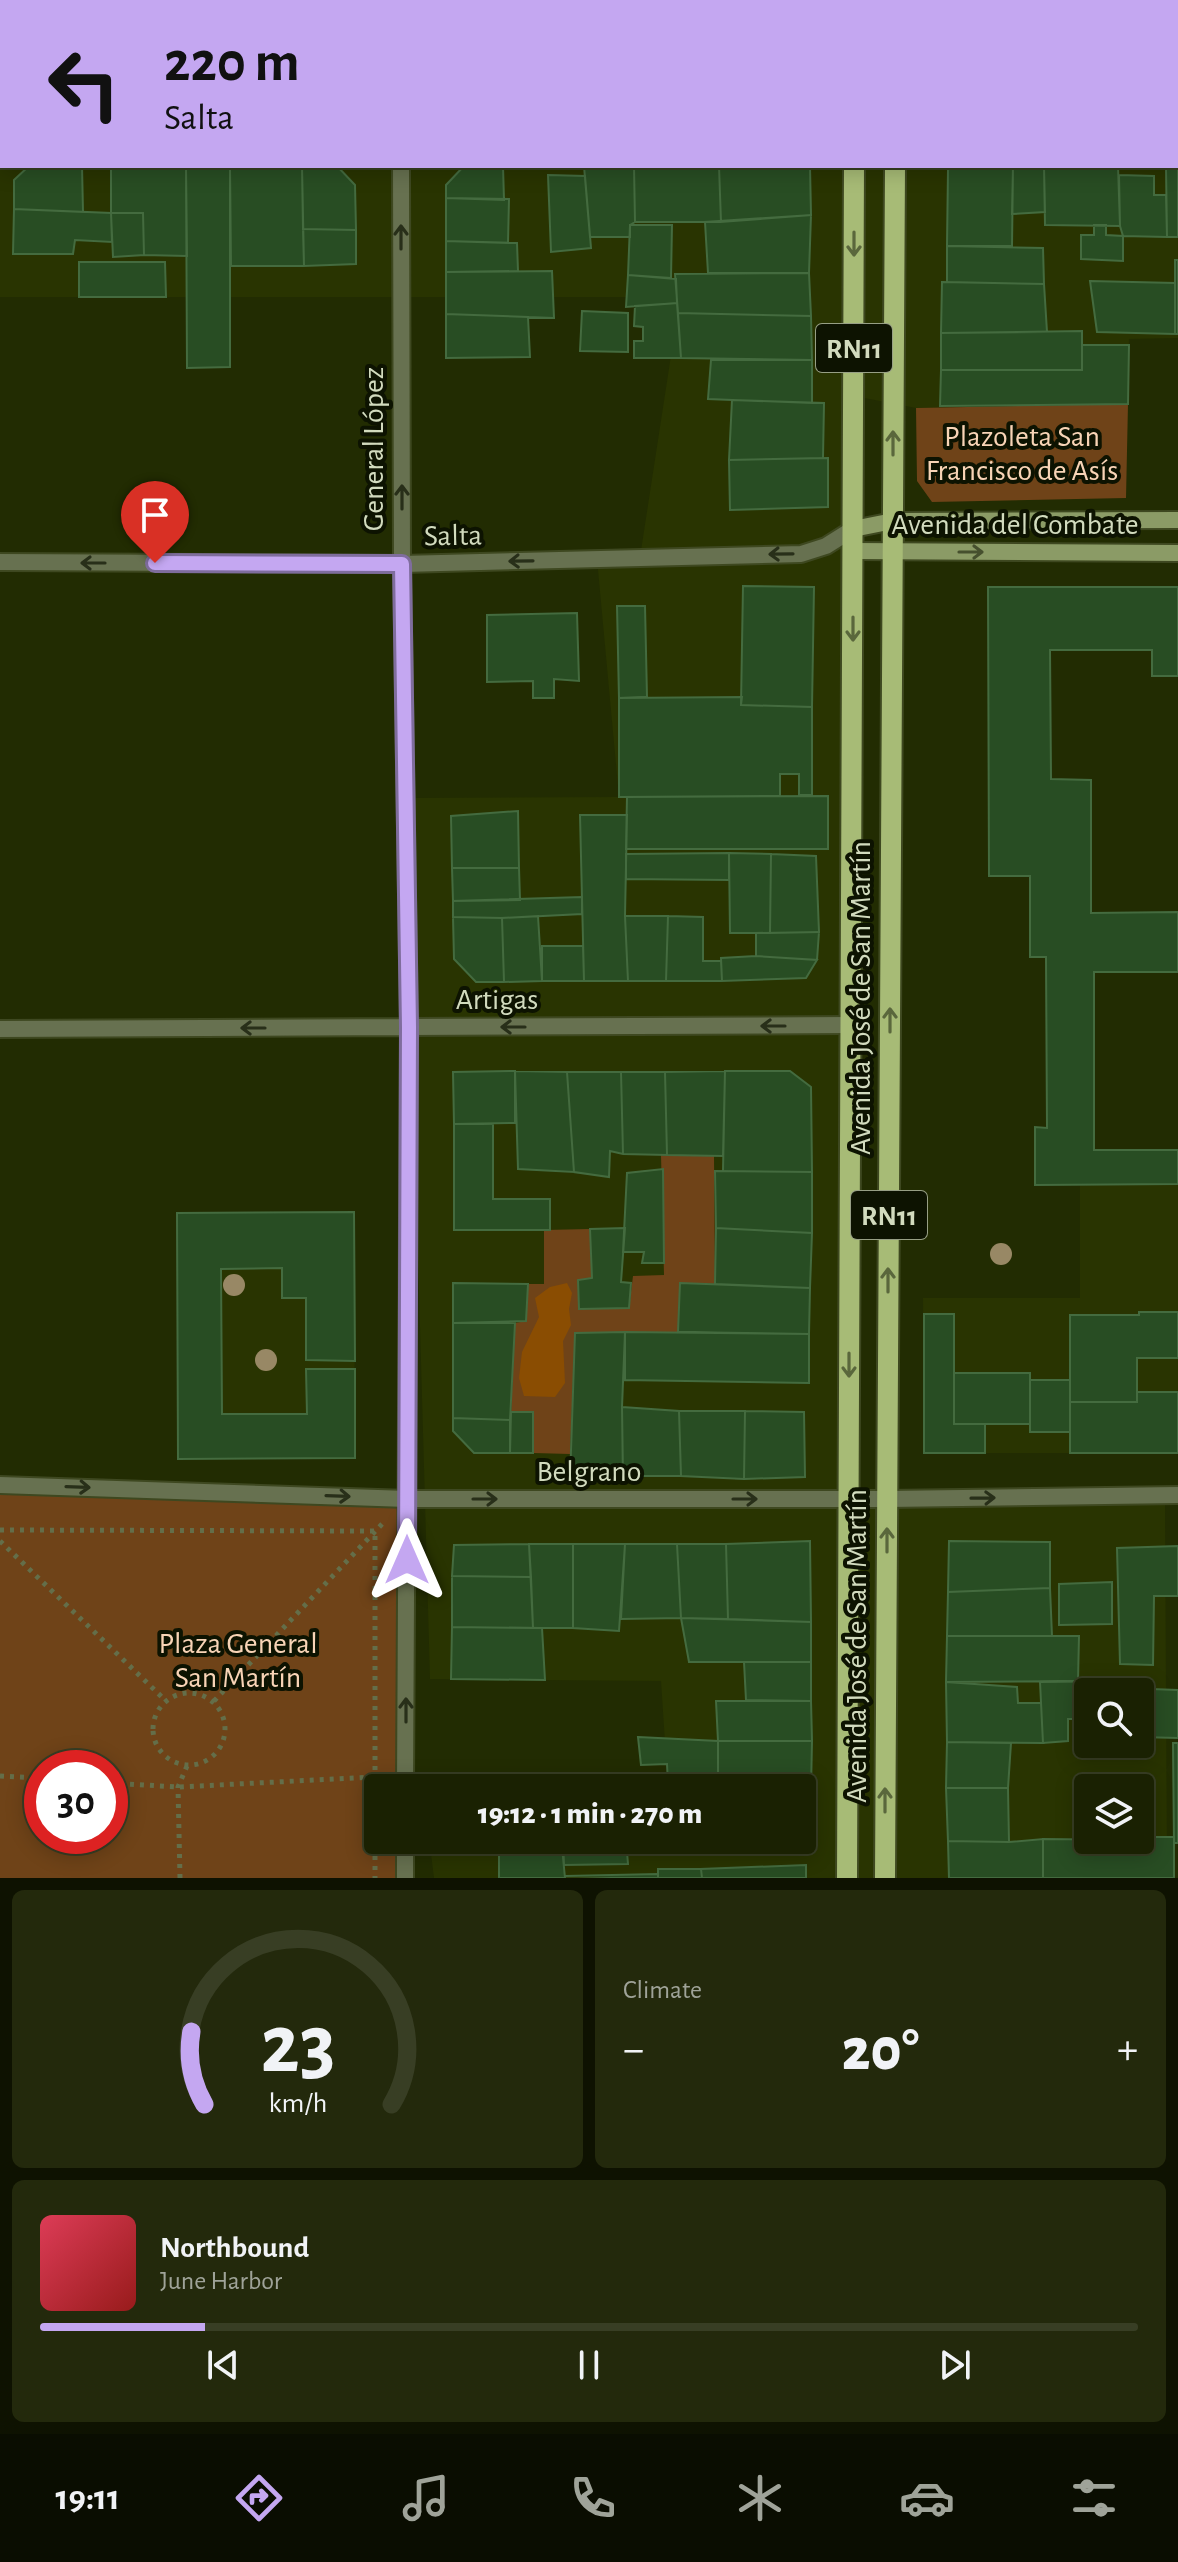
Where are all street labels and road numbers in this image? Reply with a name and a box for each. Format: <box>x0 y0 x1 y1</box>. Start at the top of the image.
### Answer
road number: RN11 <box>816 324 892 372</box>
street label: General López <box>359 367 389 531</box>
street label: Avenida del Combate <box>891 510 1139 540</box>
street label: Salta <box>424 520 482 552</box>
street label: Avenida José de San Martín <box>846 841 876 1155</box>
street label: Artigas <box>456 985 538 1015</box>
road number: RN11 <box>851 1191 927 1239</box>
street label: Belgrano <box>537 1457 641 1487</box>
street label: Avenida José de San Martín <box>842 1489 872 1803</box>

